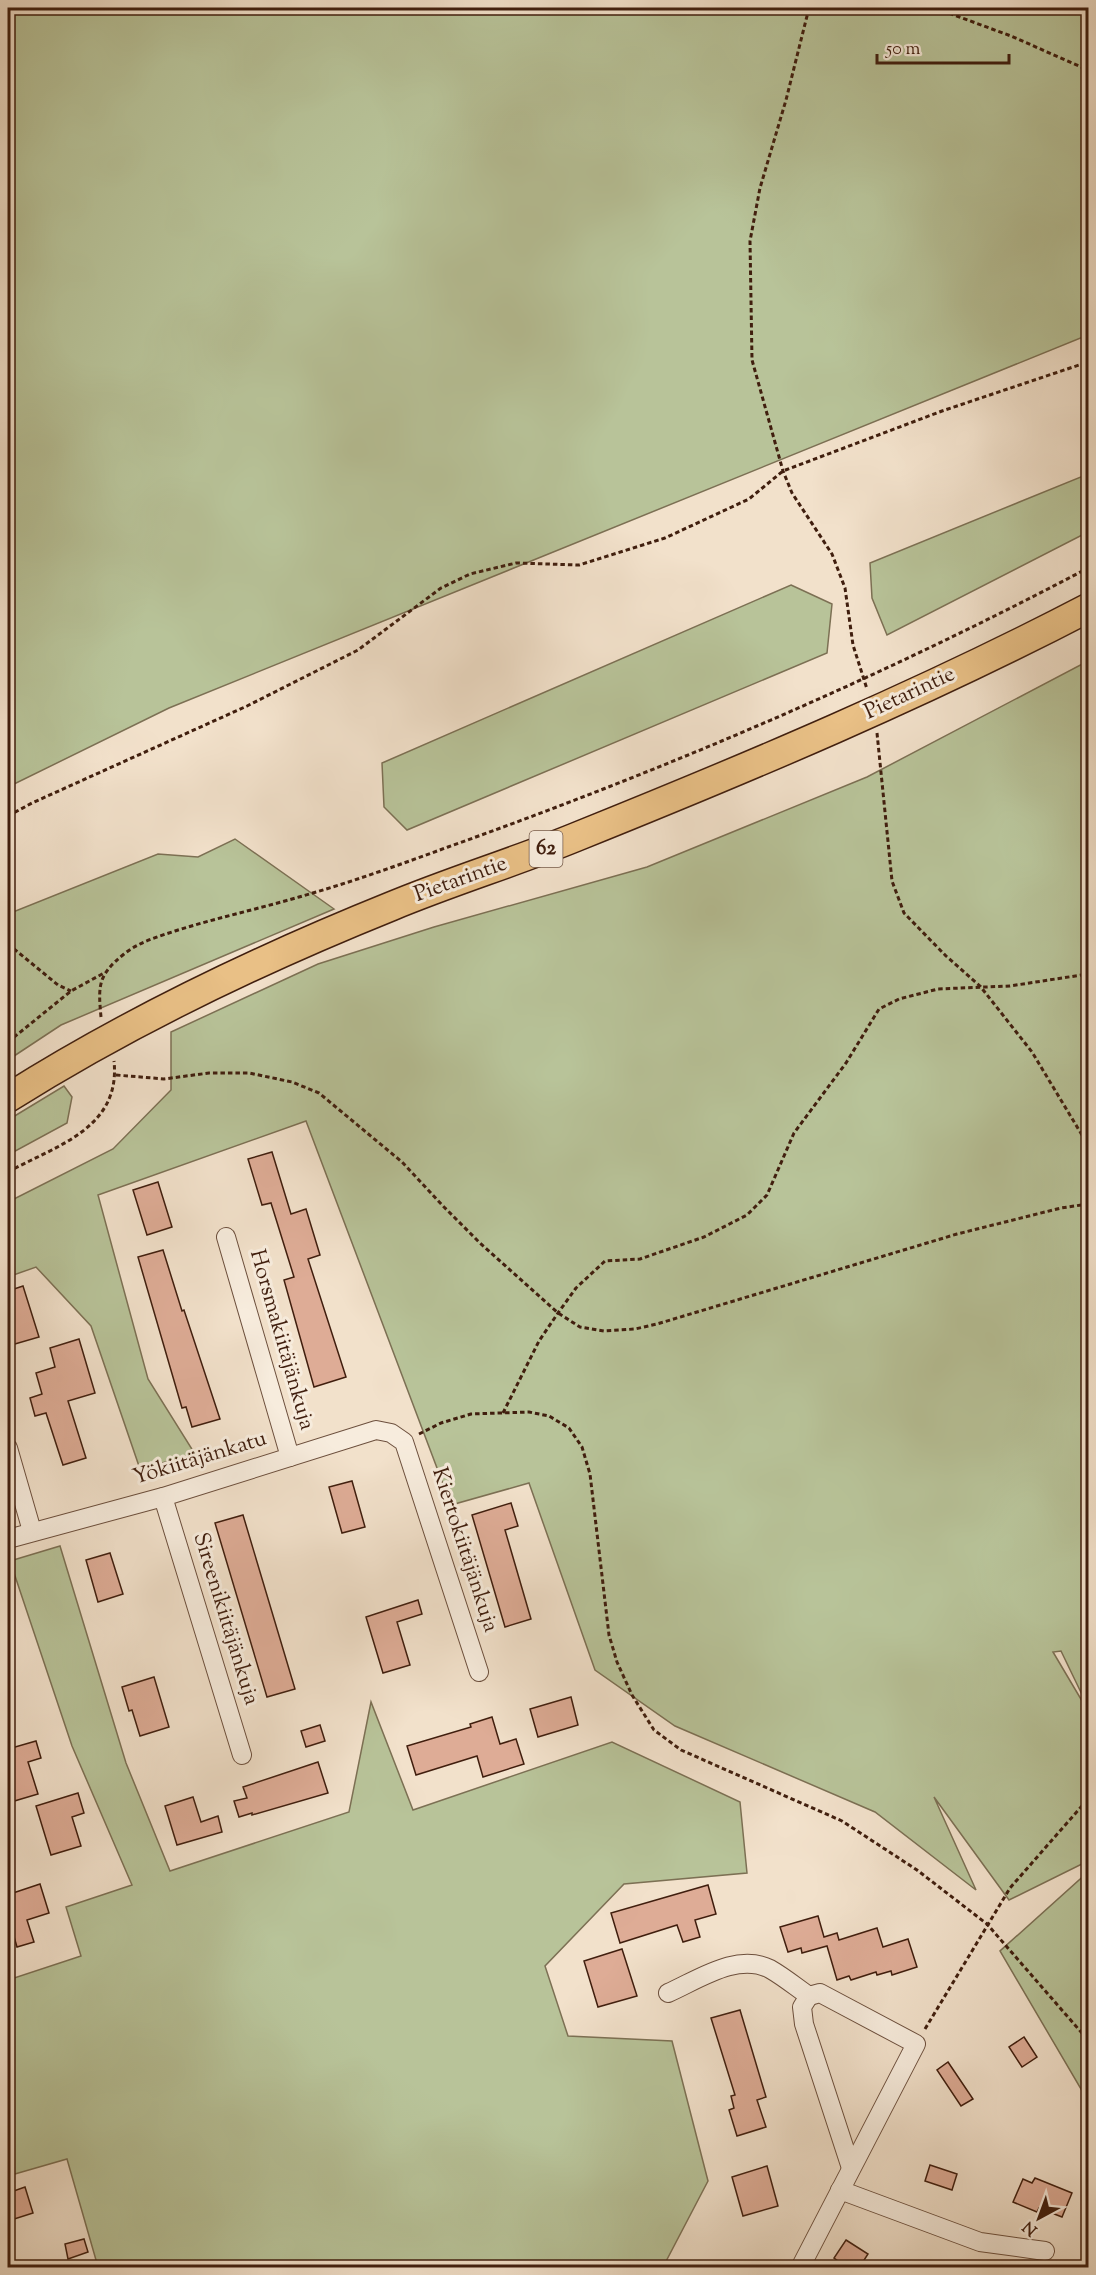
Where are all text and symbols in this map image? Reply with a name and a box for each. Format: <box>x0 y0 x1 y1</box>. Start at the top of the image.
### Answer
scale bar <box>877 27 1009 65</box>
text: 50 m <box>885 37 921 63</box>
street label: Pietarintie <box>859 659 961 729</box>
road number: 62 <box>530 831 562 867</box>
street label: Pietarintie <box>410 848 512 912</box>
street label: Horsmakiitäjänkuja <box>240 1246 322 1434</box>
street label: Yökiitäjänkatu <box>129 1423 271 1495</box>
street label: Kiertokiitäjänkuja <box>422 1463 506 1637</box>
street label: Sireenikiitäjänkuja <box>184 1529 266 1709</box>
north arrow <box>1009 2188 1069 2248</box>
text: N <box>1018 2214 1043 2240</box>

